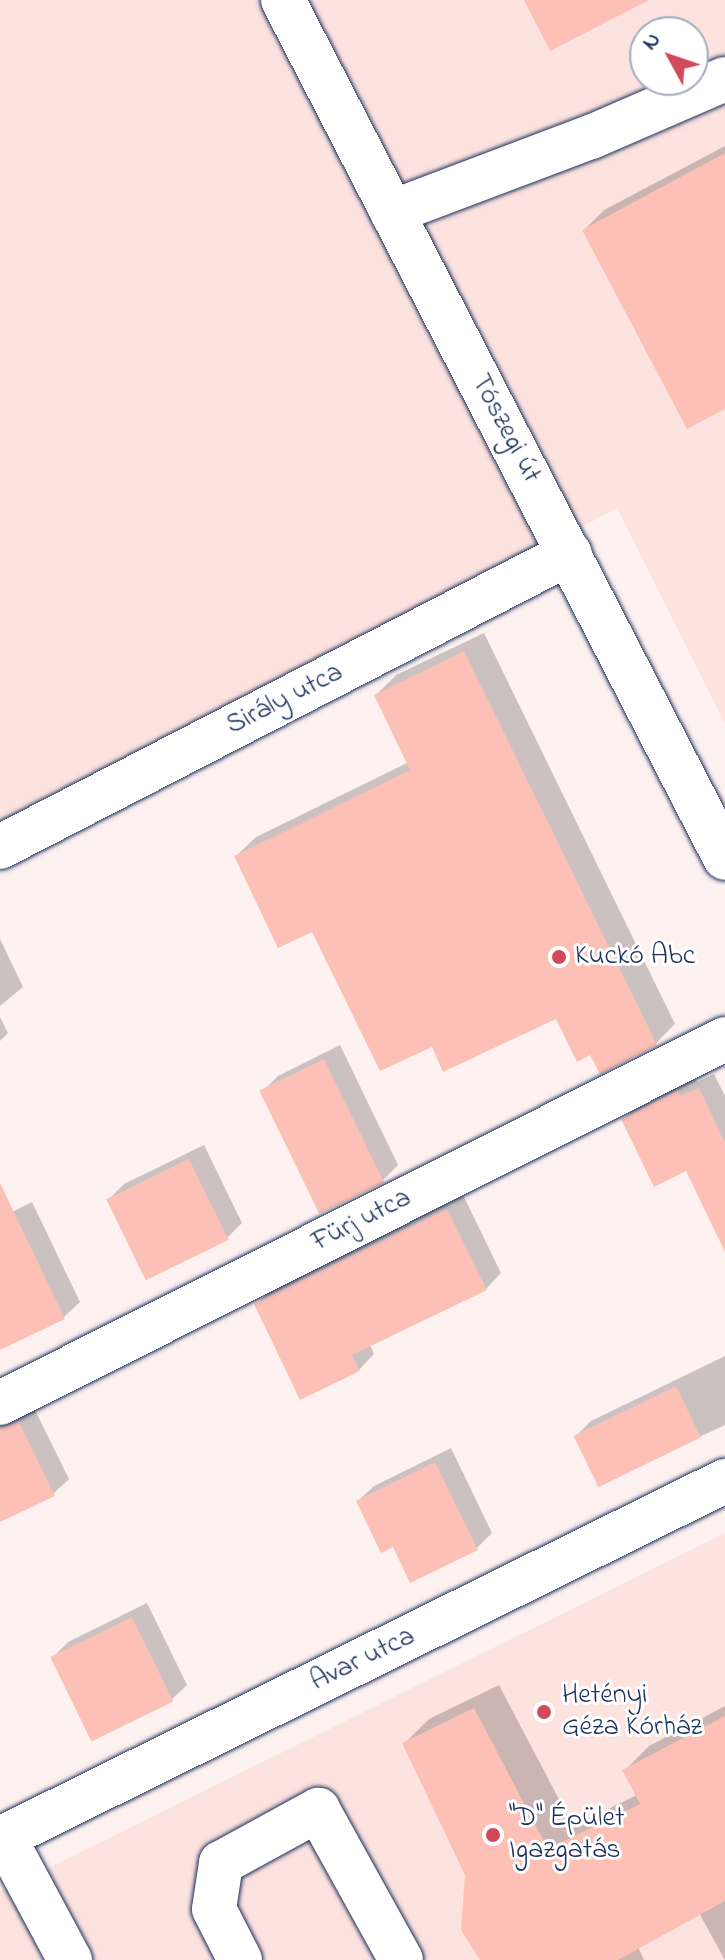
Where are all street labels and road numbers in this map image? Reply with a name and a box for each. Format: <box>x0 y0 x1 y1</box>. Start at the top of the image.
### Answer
street label: Tószegi út <box>462 369 548 489</box>
street label: Sirály utca <box>221 656 349 744</box>
street label: Fürj utca <box>307 1182 417 1260</box>
street label: Avar utca <box>305 1620 421 1700</box>

